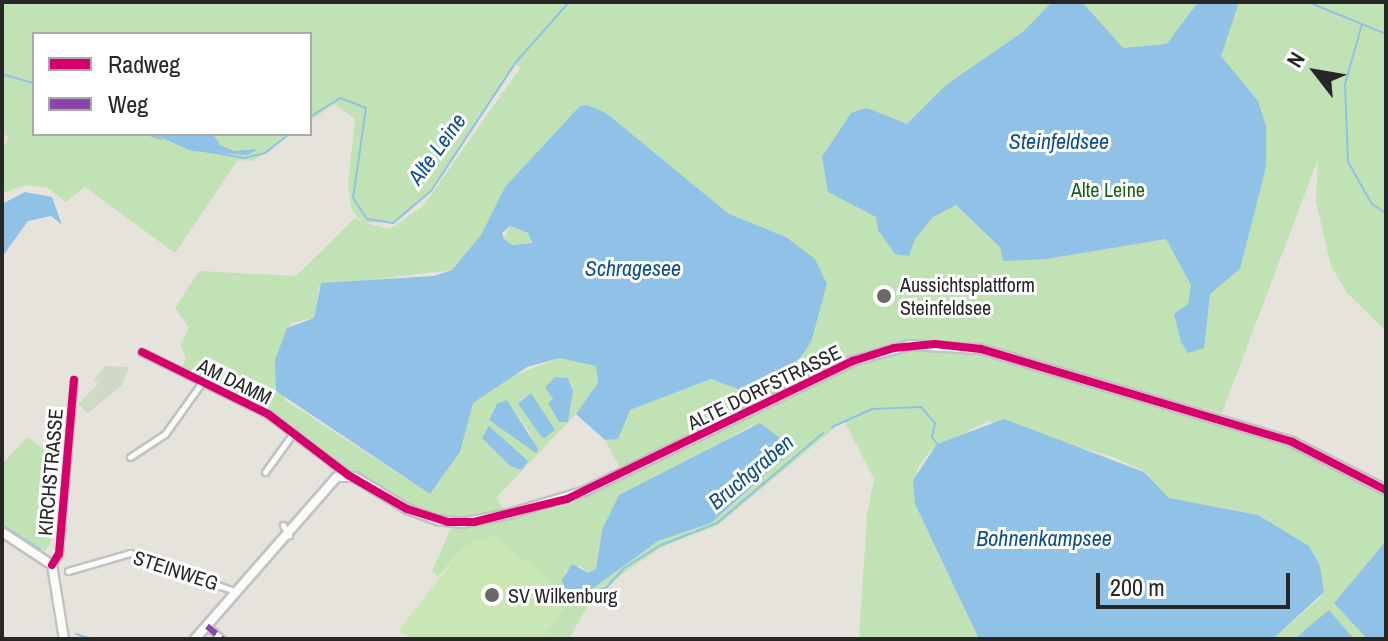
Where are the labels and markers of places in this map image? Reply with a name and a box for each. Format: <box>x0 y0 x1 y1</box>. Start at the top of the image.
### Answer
place label: Aussichtsplattform Steinfeldsee <box>900 272 1035 319</box>
marker: Aussichtsplattform Steinfeldsee <box>875 287 893 305</box>
place label: SV Wilkenburg <box>508 583 617 607</box>
marker: SV Wilkenburg <box>483 586 501 604</box>

